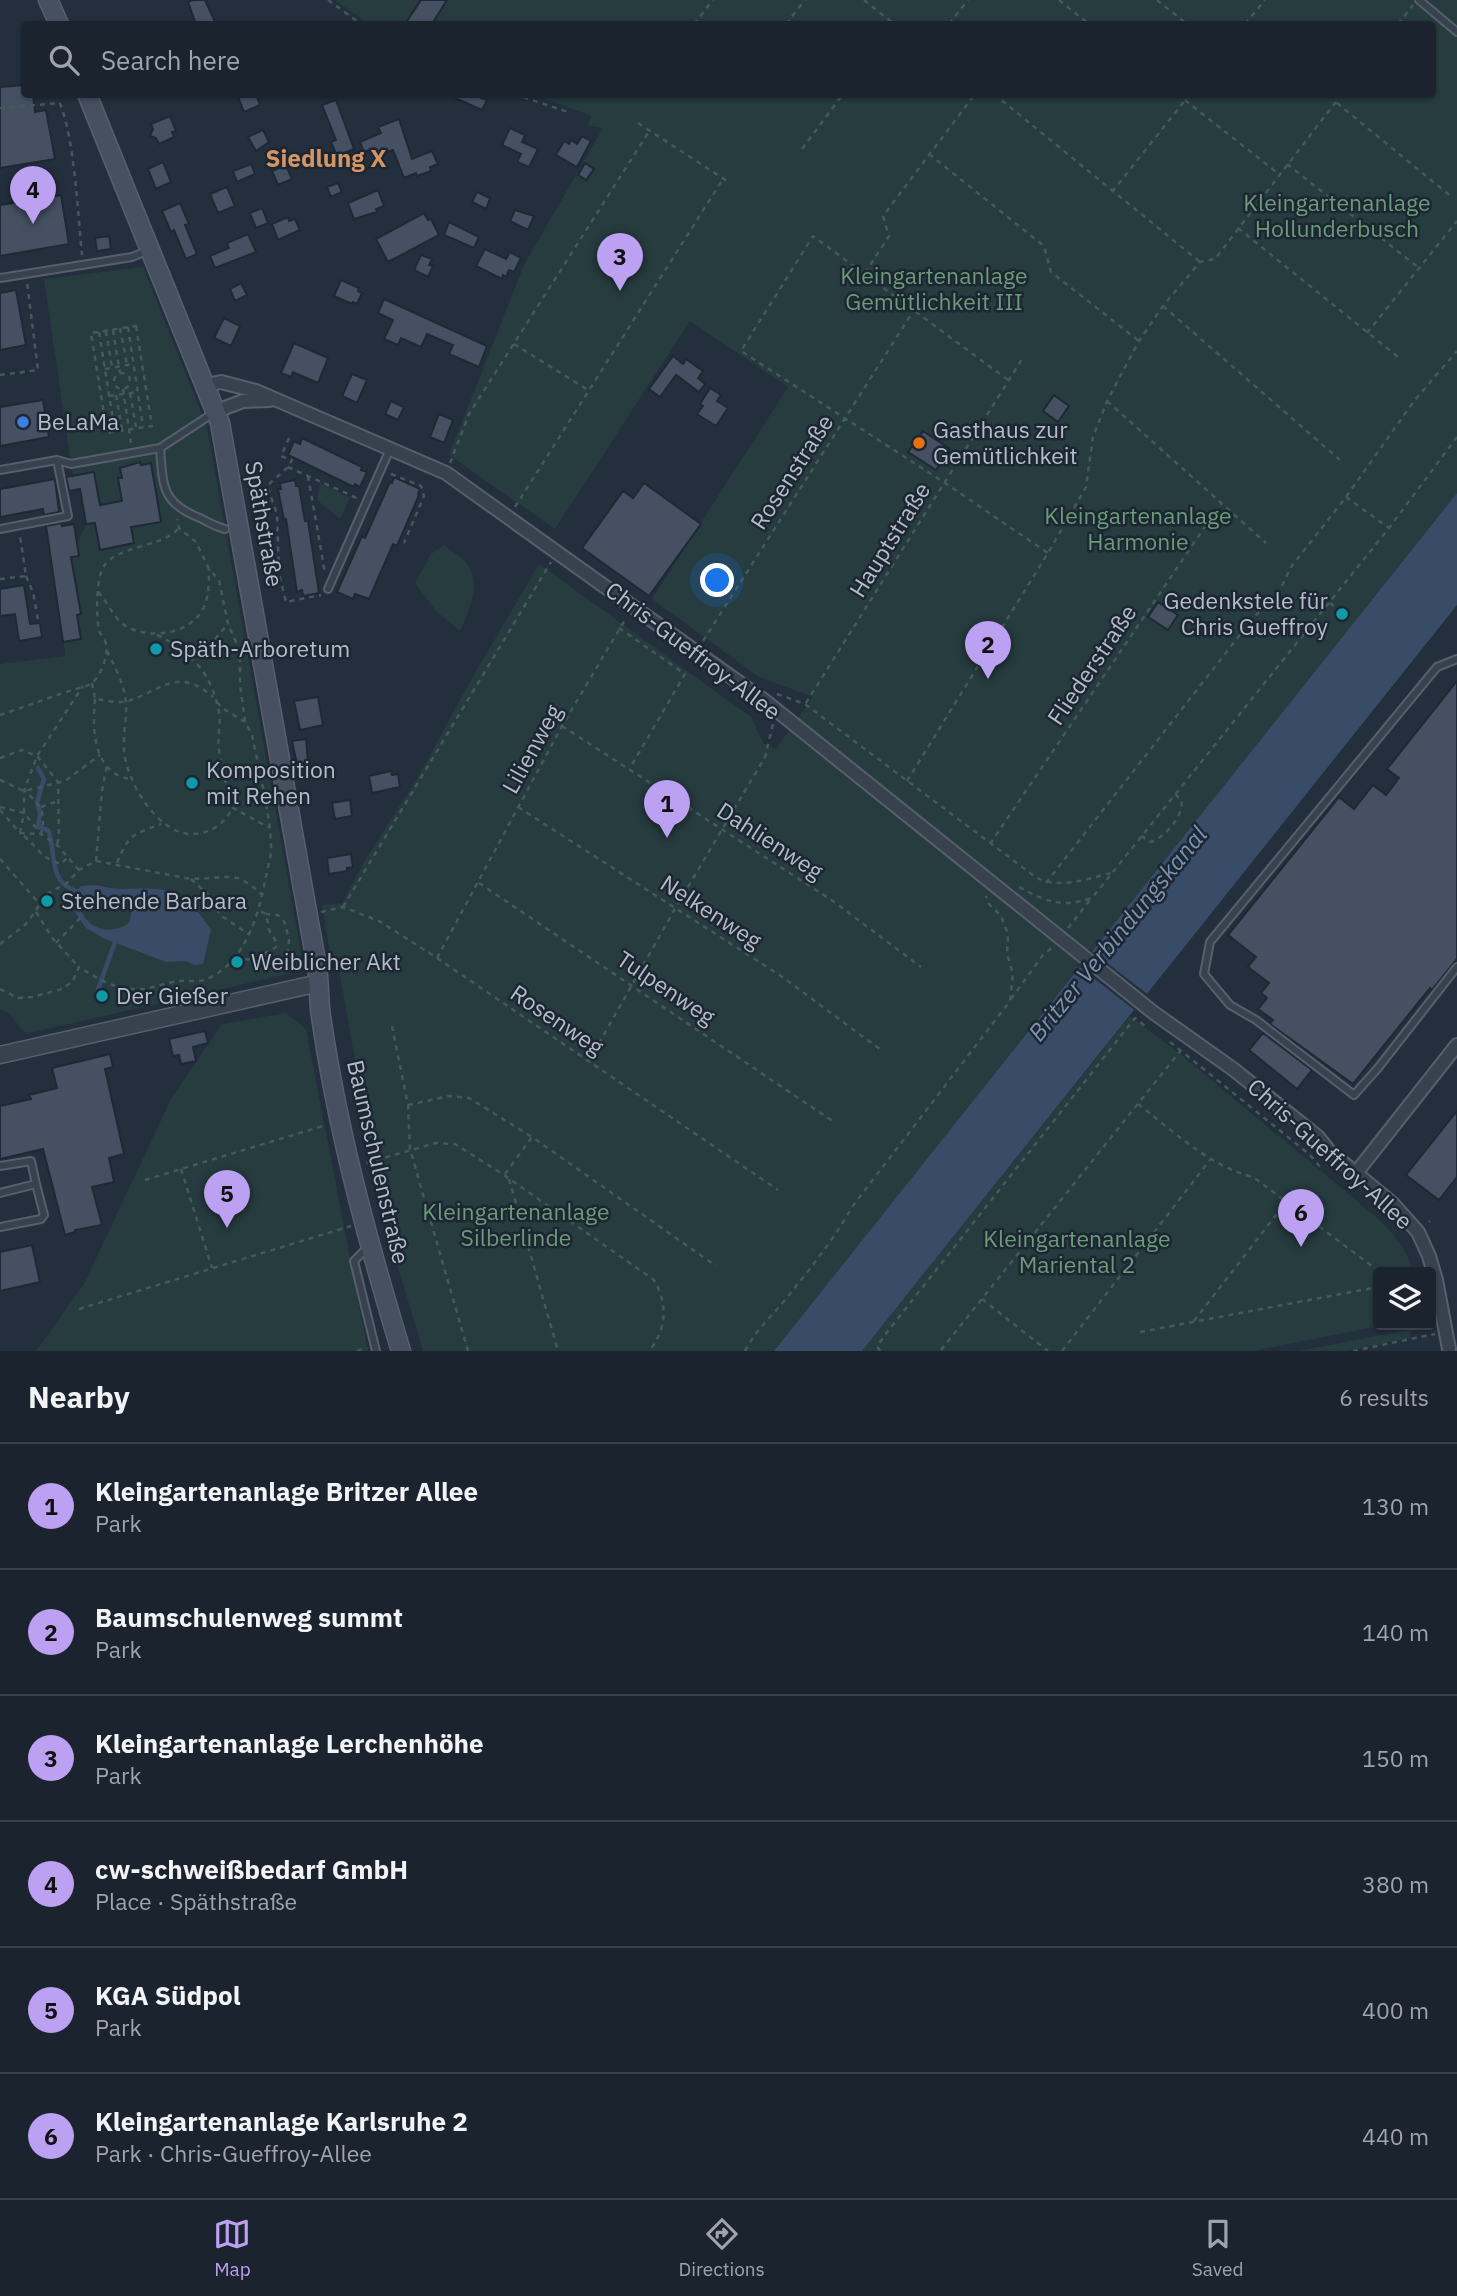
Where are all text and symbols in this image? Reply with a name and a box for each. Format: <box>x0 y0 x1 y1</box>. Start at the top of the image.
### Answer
search box <box>21 21 1436 98</box>
icon: search <box>45 41 83 79</box>
text: Search here <box>101 43 240 77</box>
district label: Siedlung X <box>266 142 386 174</box>
pin: 4 <box>10 166 56 224</box>
park label: Kleingartenanlage Hollunderbusch <box>1243 187 1431 243</box>
pin: 3 <box>597 233 643 291</box>
park label: Kleingartenanlage Gemütlichkeit III <box>840 260 1028 316</box>
place label: BeLaMa <box>37 406 119 436</box>
street label: Rosenstraße <box>743 408 839 535</box>
marker: BeLaMa <box>15 414 31 430</box>
place label: Gasthaus zur Gemütlichkeit <box>933 414 1078 470</box>
marker: Gasthaus zur Gemütlichkeit <box>911 435 927 451</box>
street label: Späthstraße <box>239 459 291 589</box>
street label: Hauptstraße <box>842 476 936 603</box>
park label: Kleingartenanlage Harmonie <box>1044 500 1232 556</box>
your location <box>700 563 734 597</box>
street label: Chris-Gueffroy-Allee <box>600 574 787 726</box>
place label: Gedenkstele für Chris Gueffroy <box>1164 585 1329 641</box>
street label: Fliederstraße <box>1040 598 1142 730</box>
marker: Gedenkstele für Chris Gueffroy <box>1334 606 1350 622</box>
pin: 2 <box>965 621 1011 679</box>
place label: Späth-Arboretum <box>170 633 350 663</box>
marker: Späth-Arboretum <box>148 641 164 657</box>
street label: Lilienweg <box>494 699 568 798</box>
place label: Komposition mit Rehen <box>206 754 336 810</box>
marker: Komposition mit Rehen <box>184 775 200 791</box>
pin: 1 <box>644 780 690 838</box>
street label: Dahlienweg <box>712 795 829 886</box>
water label: Britzer Verbindungskanal <box>1021 819 1214 1047</box>
street label: Nelkenweg <box>655 867 768 955</box>
place label: Stehende Barbara <box>61 885 247 915</box>
marker: Stehende Barbara <box>39 893 55 909</box>
street label: Tulpenweg <box>612 943 722 1031</box>
place label: Weiblicher Akt <box>251 946 401 976</box>
marker: Weiblicher Akt <box>229 954 245 970</box>
street label: Rosenweg <box>505 977 610 1061</box>
place label: Der Gießer <box>116 980 229 1010</box>
marker: Der Gießer <box>94 988 110 1004</box>
street label: Baumschulenstraße <box>341 1057 417 1267</box>
street label: Chris-Gueffroy-Allee <box>1242 1071 1420 1235</box>
pin: 5 <box>204 1170 250 1228</box>
pin: 6 <box>1278 1189 1324 1247</box>
park label: Kleingartenanlage Silberlinde <box>422 1196 610 1252</box>
park label: Kleingartenanlage Mariental 2 <box>983 1223 1171 1279</box>
map controls <box>1373 1267 1436 1330</box>
button: layers <box>1373 1267 1436 1330</box>
text: Nearby <box>28 1377 130 1416</box>
text: 6 results <box>1339 1382 1429 1412</box>
text: Kleingartenanlage Britzer Allee <box>95 1474 478 1508</box>
text: 1 <box>44 1491 58 1521</box>
text: 130 m <box>1362 1491 1429 1521</box>
text: Park <box>95 1508 142 1538</box>
text: Baumschulenweg summt <box>95 1600 403 1634</box>
text: 2 <box>44 1617 58 1647</box>
text: 140 m <box>1362 1617 1429 1647</box>
text: Park <box>95 1634 142 1664</box>
text: Kleingartenanlage Lerchenhöhe <box>95 1726 484 1760</box>
text: 3 <box>44 1743 58 1773</box>
text: 150 m <box>1362 1743 1429 1773</box>
text: Park <box>95 1760 142 1790</box>
text: cw-schweißbedarf GmbH <box>95 1852 408 1886</box>
text: 4 <box>44 1869 58 1899</box>
text: 380 m <box>1362 1869 1429 1899</box>
text: Place · Späthstraße <box>95 1886 297 1916</box>
text: KGA Südpol <box>95 1978 241 2012</box>
text: 5 <box>44 1995 58 2025</box>
text: 400 m <box>1362 1995 1429 2025</box>
text: Park <box>95 2012 142 2042</box>
text: Kleingartenanlage Karlsruhe 2 <box>95 2104 468 2138</box>
text: 6 <box>44 2121 58 2151</box>
text: 440 m <box>1362 2121 1429 2151</box>
text: Park · Chris-Gueffroy-Allee <box>95 2138 372 2168</box>
tab: Map <box>213 2215 251 2281</box>
tab: Directions <box>678 2215 765 2281</box>
tab: Saved <box>1192 2215 1244 2281</box>

